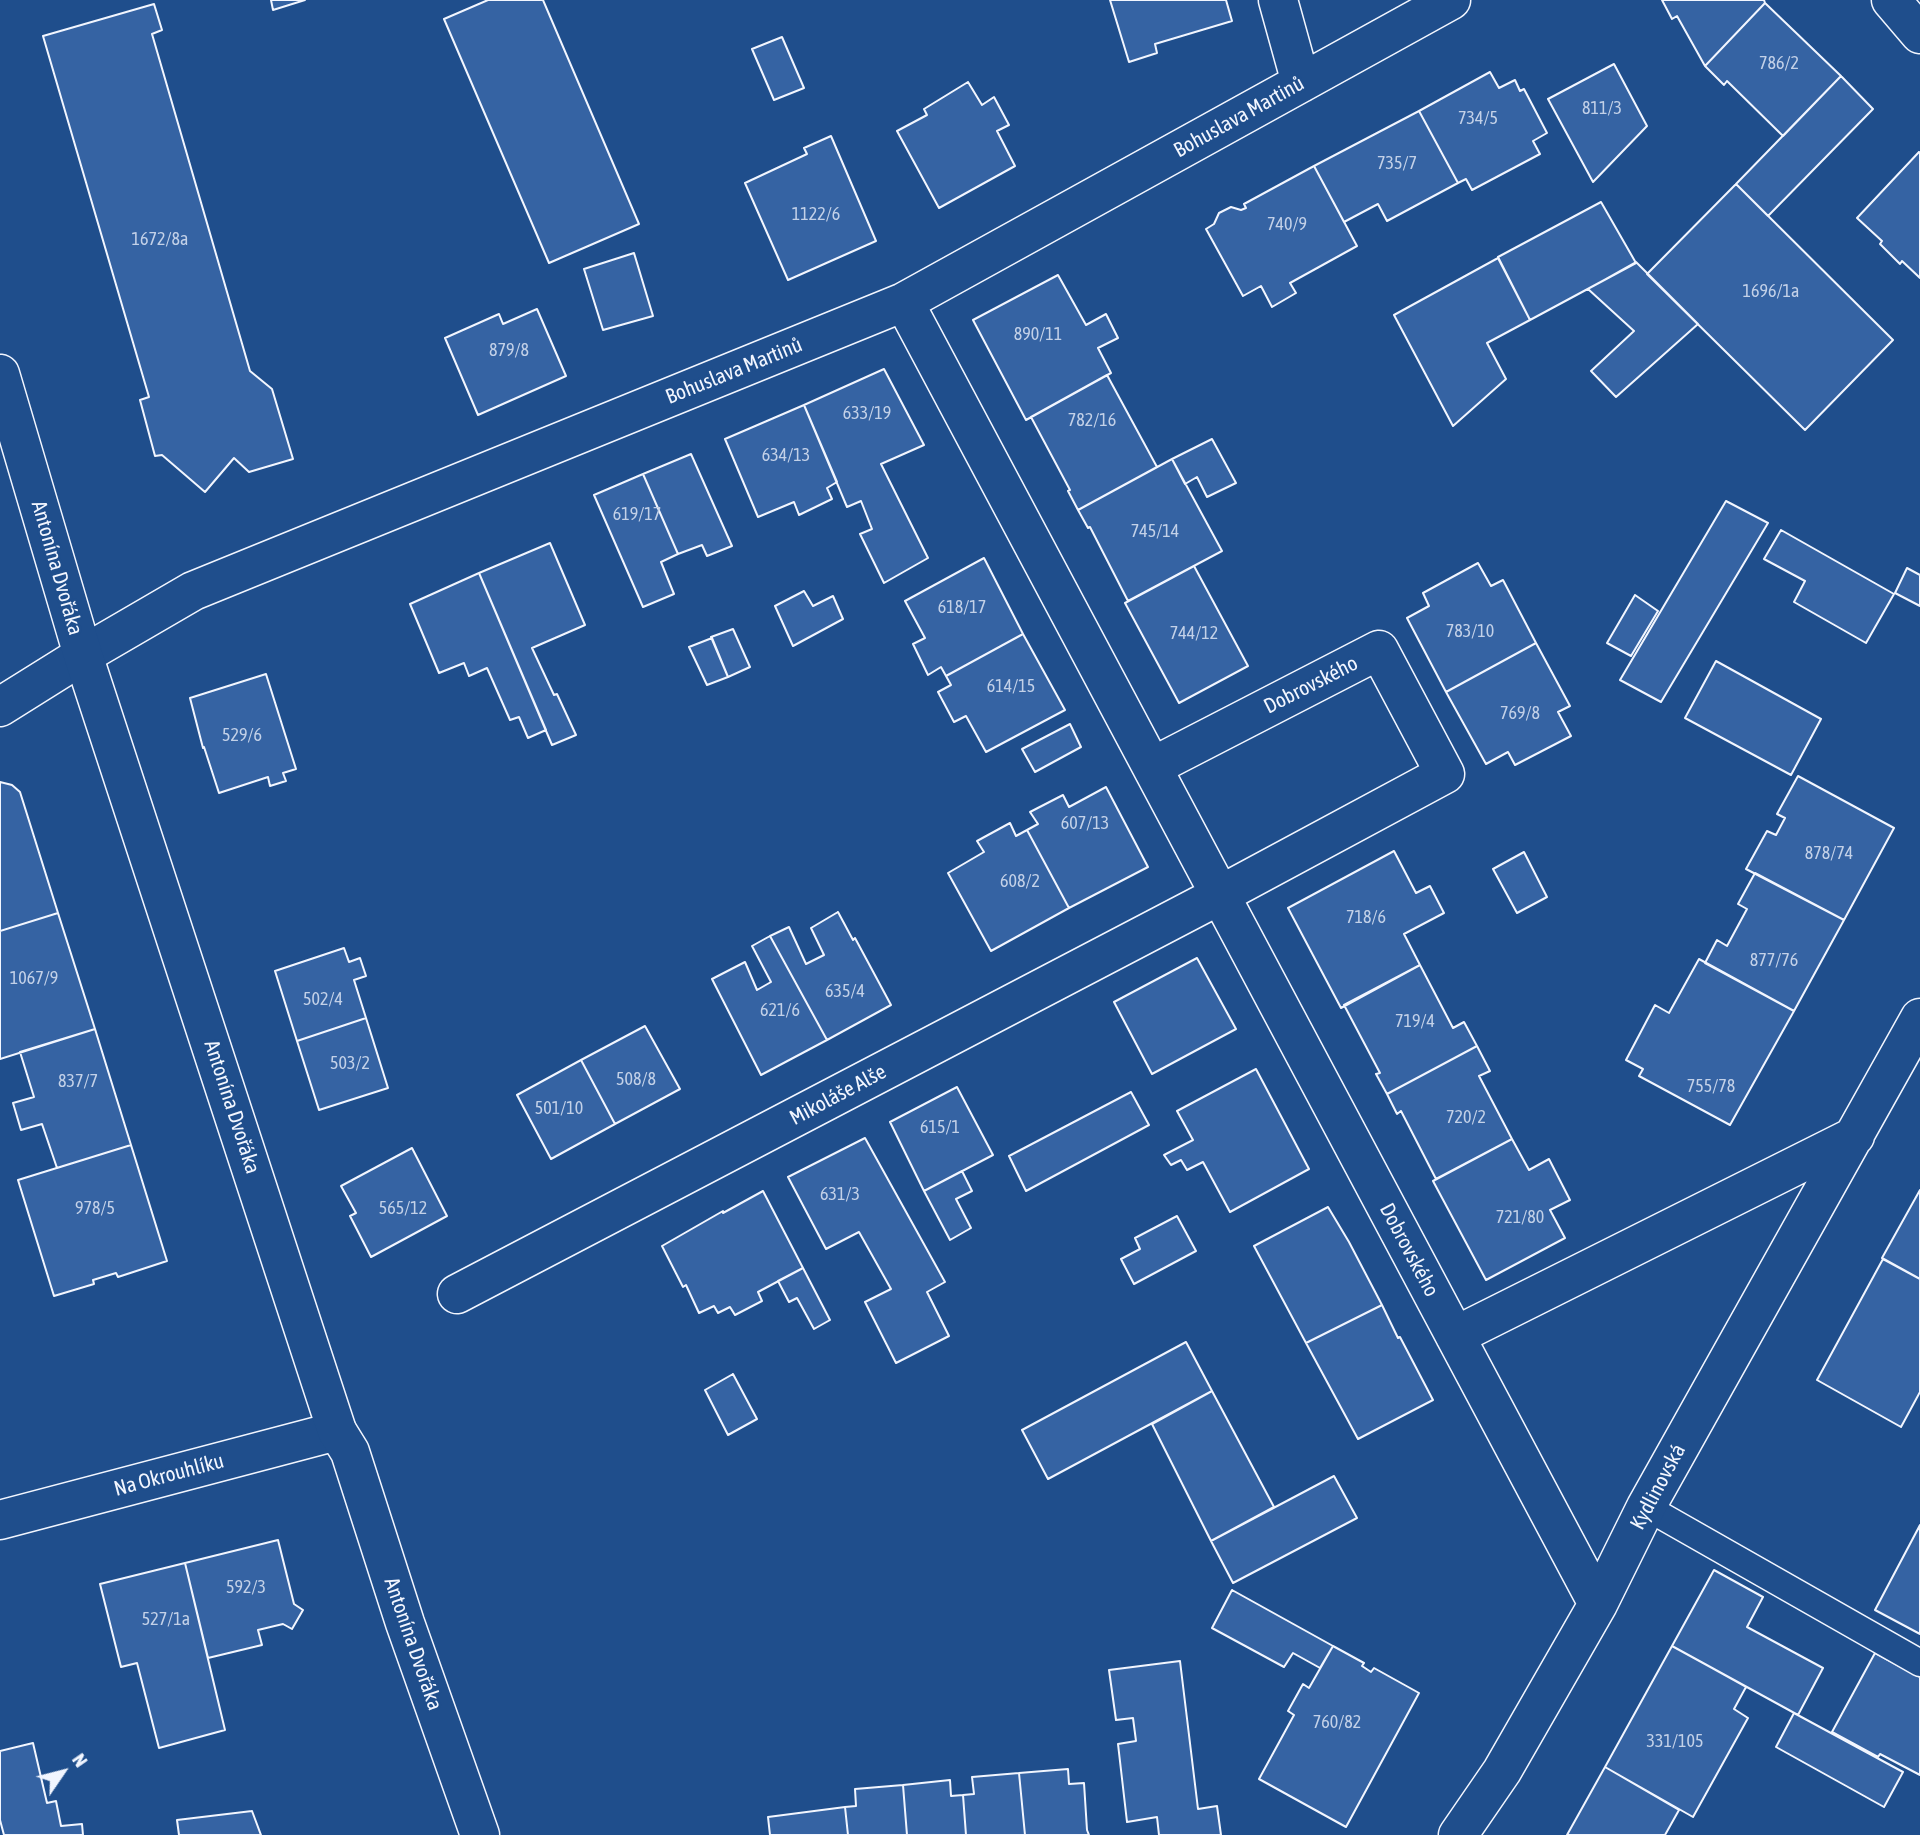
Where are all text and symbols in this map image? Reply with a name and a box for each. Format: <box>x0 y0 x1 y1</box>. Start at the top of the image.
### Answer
house number: 786/2 <box>1759 52 1799 74</box>
street label: Bohuslava Martinů <box>1169 71 1309 163</box>
house number: 811/3 <box>1582 97 1622 119</box>
house number: 734/5 <box>1458 107 1498 129</box>
house number: 735/7 <box>1377 152 1417 174</box>
house number: 1122/6 <box>792 203 840 225</box>
house number: 740/9 <box>1267 213 1307 235</box>
house number: 1672/8a <box>132 228 188 250</box>
house number: 1696/1a <box>1743 280 1799 302</box>
house number: 890/11 <box>1014 323 1062 345</box>
street label: Bohuslava Martinů <box>662 332 806 410</box>
house number: 879/8 <box>489 339 529 361</box>
house number: 633/19 <box>843 402 891 424</box>
house number: 782/16 <box>1068 409 1116 431</box>
house number: 634/13 <box>762 444 810 466</box>
street label: Antonína Dvořáka <box>26 498 88 638</box>
house number: 619/17 <box>613 503 661 525</box>
house number: 745/14 <box>1131 520 1179 542</box>
house number: 618/17 <box>938 596 986 618</box>
house number: 783/10 <box>1446 620 1494 642</box>
house number: 744/12 <box>1170 622 1218 644</box>
street label: Dobrovského <box>1260 651 1362 719</box>
house number: 614/15 <box>987 675 1035 697</box>
house number: 769/8 <box>1500 702 1540 724</box>
house number: 529/6 <box>222 724 262 746</box>
house number: 607/13 <box>1061 812 1109 834</box>
house number: 878/74 <box>1805 842 1853 864</box>
house number: 608/2 <box>1000 870 1040 892</box>
house number: 718/6 <box>1346 906 1386 928</box>
house number: 877/76 <box>1750 949 1798 971</box>
house number: 1067/9 <box>10 967 58 989</box>
house number: 635/4 <box>825 980 865 1002</box>
house number: 502/4 <box>303 988 343 1010</box>
house number: 621/6 <box>760 999 800 1021</box>
house number: 719/4 <box>1395 1010 1435 1032</box>
street label: Antonína Dvořáka <box>199 1037 265 1177</box>
house number: 503/2 <box>330 1052 370 1074</box>
street label: Mikoláše Alše <box>785 1059 891 1131</box>
house number: 508/8 <box>616 1068 656 1090</box>
house number: 837/7 <box>58 1070 98 1092</box>
house number: 755/78 <box>1687 1075 1735 1097</box>
house number: 501/10 <box>535 1097 583 1119</box>
house number: 720/2 <box>1446 1106 1486 1128</box>
house number: 615/1 <box>920 1116 960 1138</box>
house number: 631/3 <box>820 1183 860 1205</box>
house number: 978/5 <box>75 1197 115 1219</box>
house number: 565/12 <box>379 1197 427 1219</box>
street label: Dobrovského <box>1374 1199 1444 1301</box>
house number: 721/80 <box>1496 1206 1544 1228</box>
street label: Kydlinovská <box>1625 1440 1691 1534</box>
street label: Na Okrouhlíku <box>111 1448 227 1502</box>
street label: Antonína Dvořáka <box>379 1574 447 1714</box>
house number: 592/3 <box>226 1576 266 1598</box>
house number: 527/1a <box>142 1608 190 1630</box>
house number: 760/82 <box>1313 1711 1361 1733</box>
house number: 331/105 <box>1647 1730 1703 1752</box>
north arrow <box>28 1737 98 1807</box>
text: N <box>68 1749 92 1771</box>

